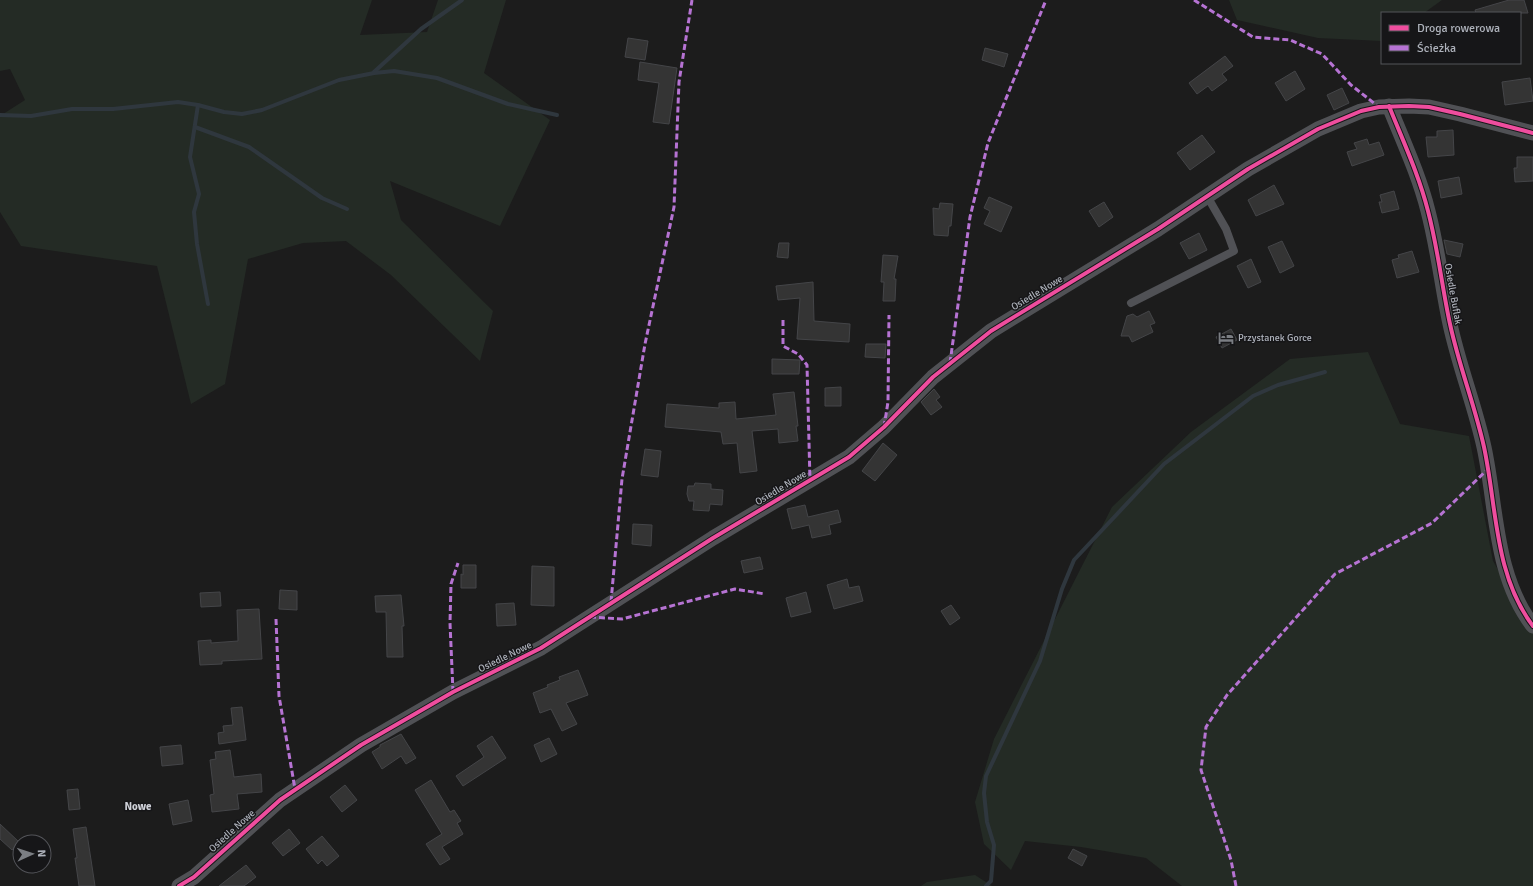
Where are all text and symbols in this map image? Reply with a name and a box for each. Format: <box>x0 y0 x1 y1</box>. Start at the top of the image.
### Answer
legend <box>1381 12 1521 64</box>
text: Droga rowerowa <box>1417 21 1500 36</box>
text: Ścieżka <box>1417 41 1456 56</box>
street label: Osiedle Buflak <box>1442 263 1464 325</box>
street label: Osiedle Nowe <box>1009 273 1065 313</box>
hotel icon: Przystanek Gorce <box>1217 329 1235 347</box>
place label: Przystanek Gorce <box>1238 332 1312 344</box>
street label: Osiedle Nowe <box>753 468 809 508</box>
street label: Osiedle Nowe <box>476 639 534 675</box>
district label: Nowe <box>124 800 152 813</box>
street label: Osiedle Nowe <box>206 807 258 855</box>
north arrow <box>12 834 52 874</box>
text: N <box>35 849 48 858</box>

